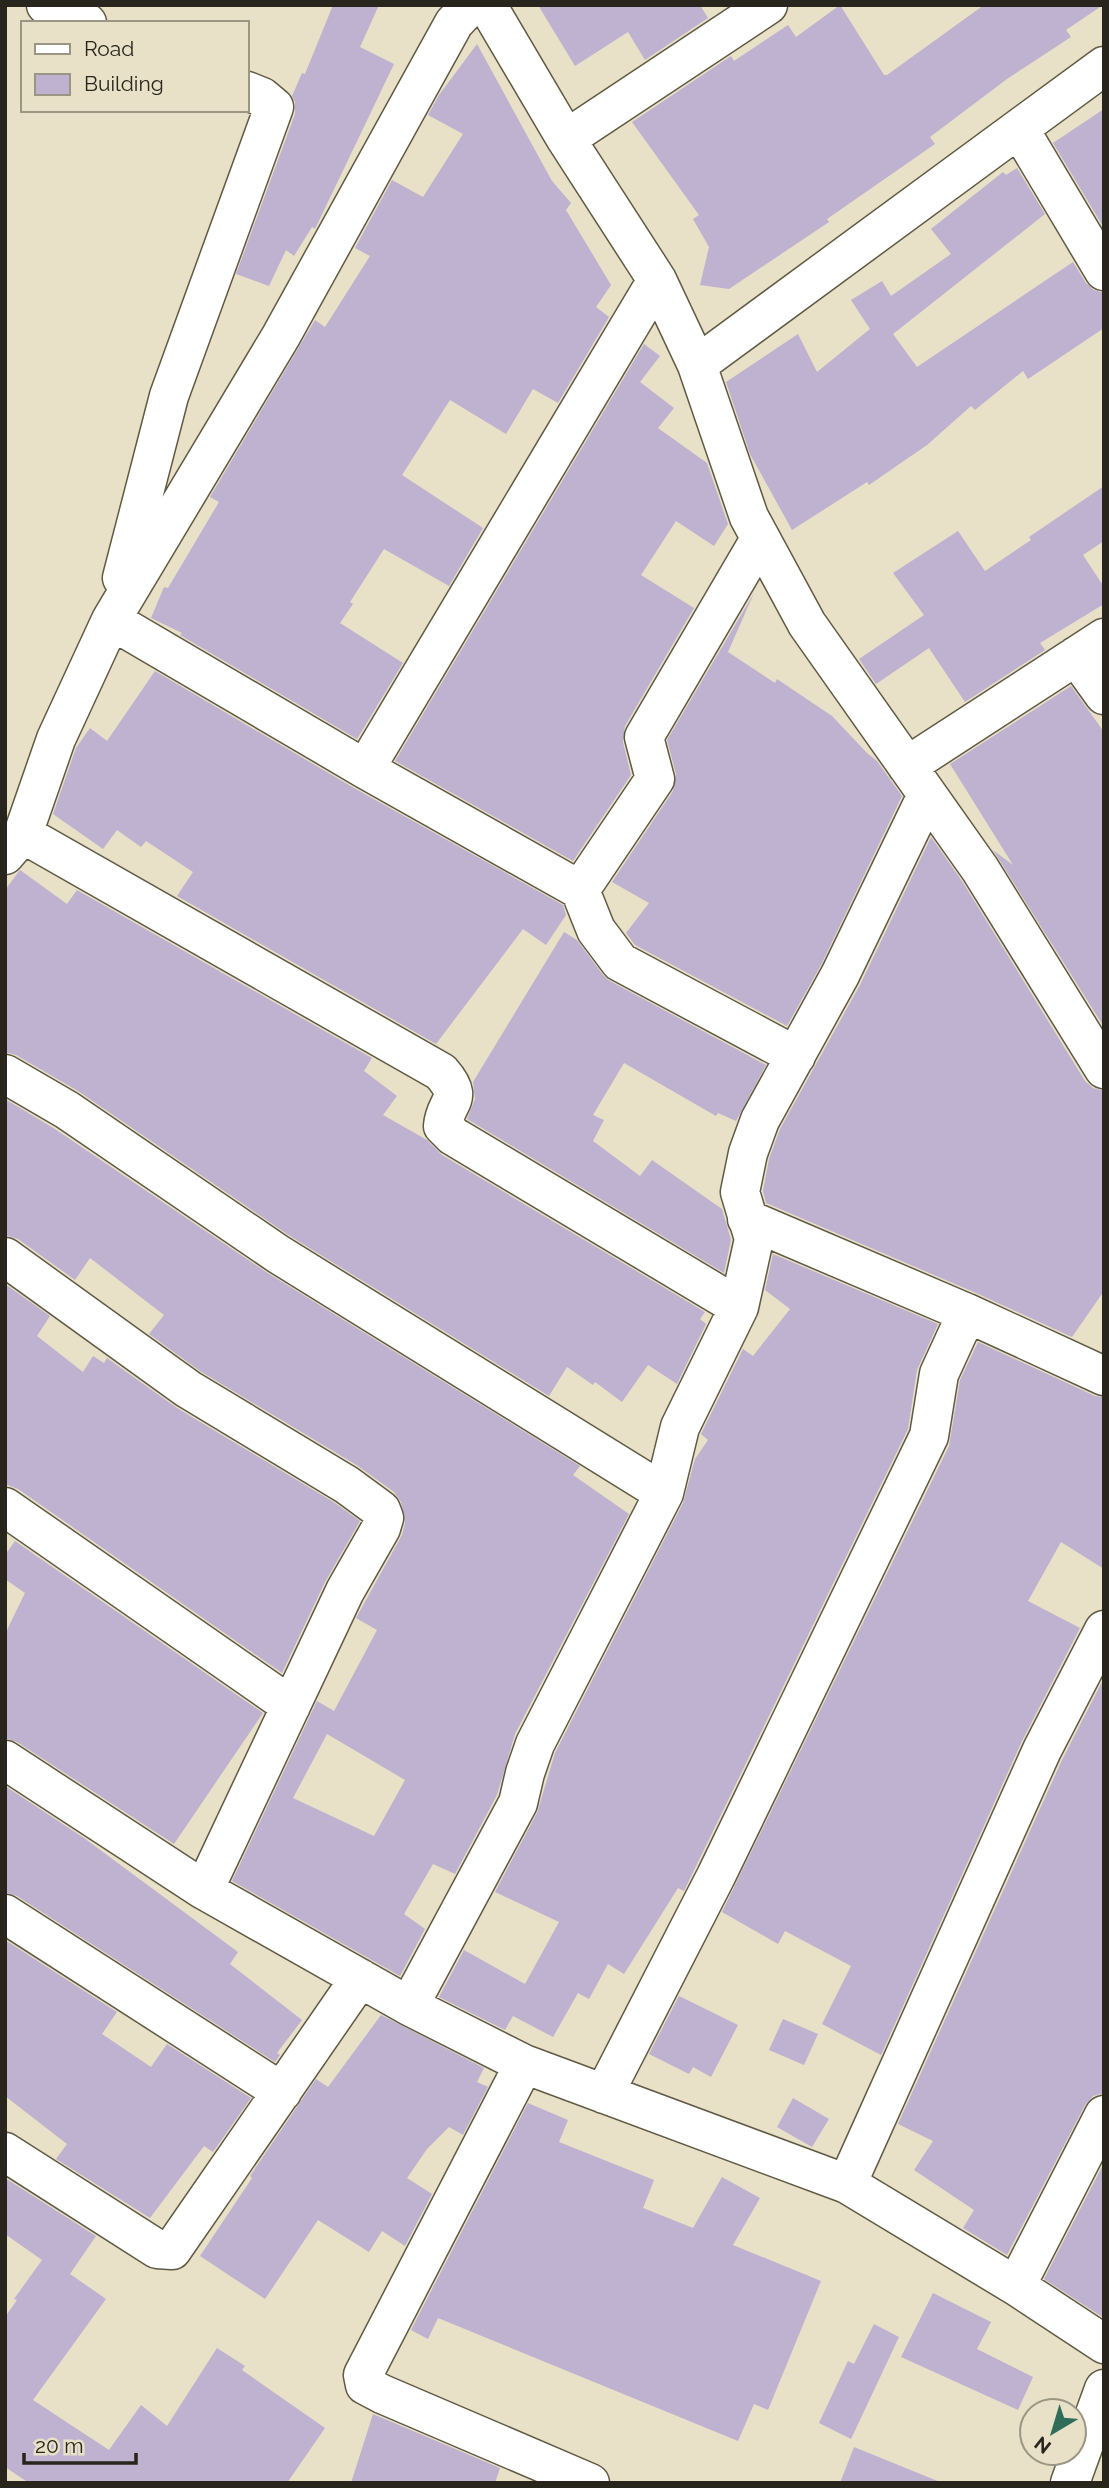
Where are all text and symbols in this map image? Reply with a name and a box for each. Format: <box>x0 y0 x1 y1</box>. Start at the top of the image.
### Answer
legend <box>21 21 248 112</box>
text: Road <box>84 36 134 61</box>
text: Building <box>84 71 164 96</box>
north arrow <box>1018 2397 1088 2467</box>
scale bar <box>24 2422 136 2466</box>
text: N <box>1030 2432 1055 2459</box>
text: 20 m <box>35 2433 83 2458</box>

